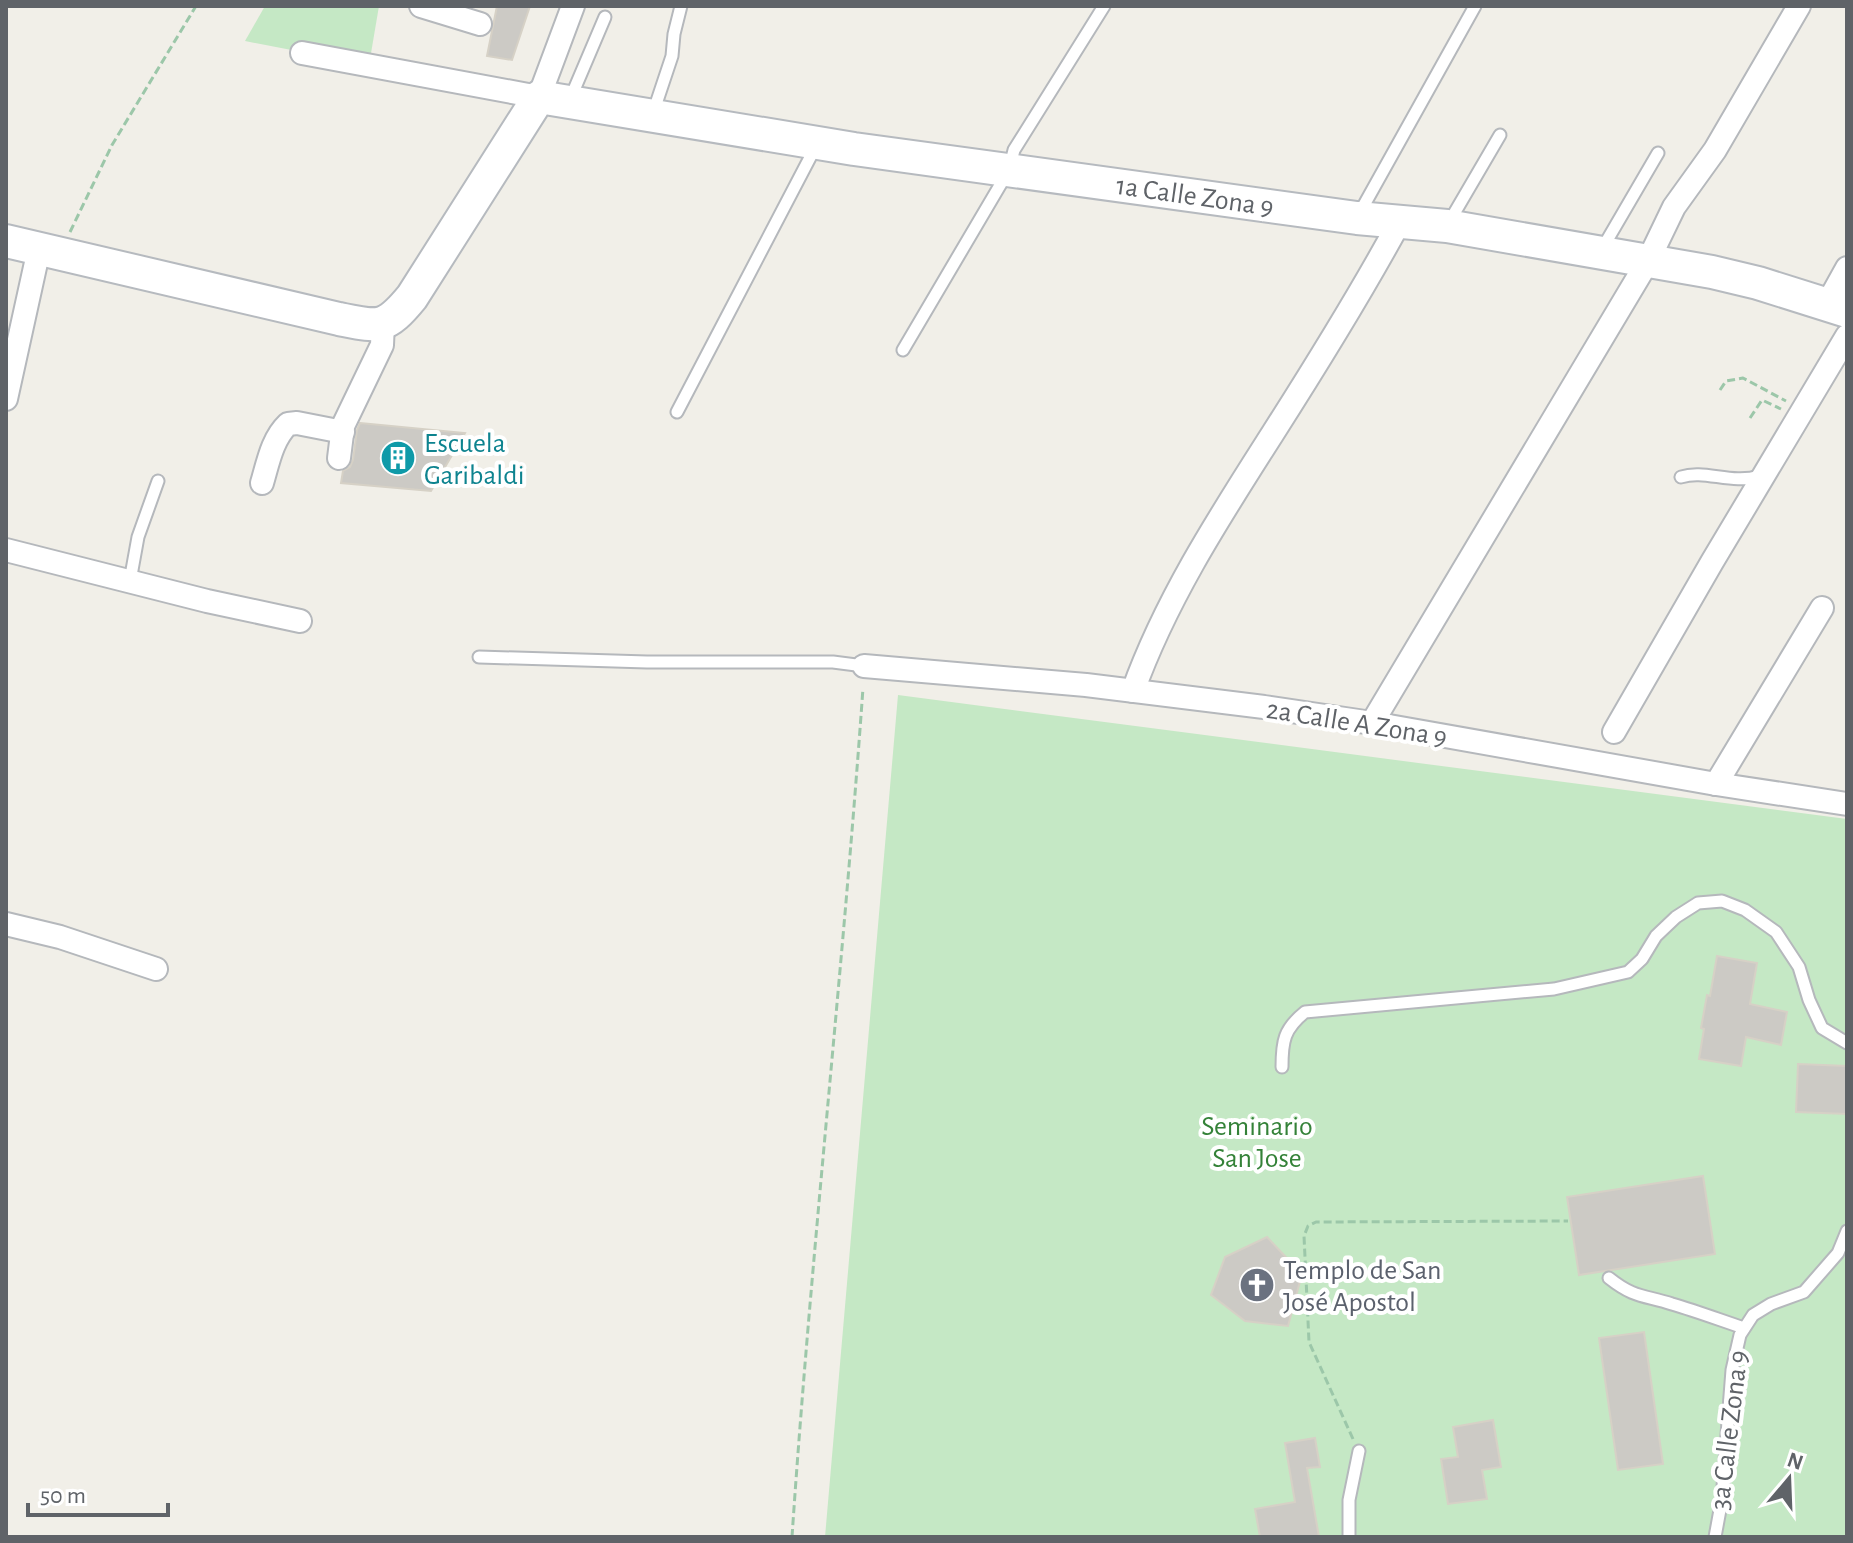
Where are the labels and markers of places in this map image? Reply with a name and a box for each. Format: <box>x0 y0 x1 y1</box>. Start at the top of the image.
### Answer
place label: Escuela Garibaldi <box>424 430 525 490</box>
building icon: Escuela Garibaldi <box>379 439 417 477</box>
place label: Templo de San José Apostol <box>1283 1257 1442 1317</box>
church icon: Templo de San José Apostol <box>1238 1266 1276 1304</box>

